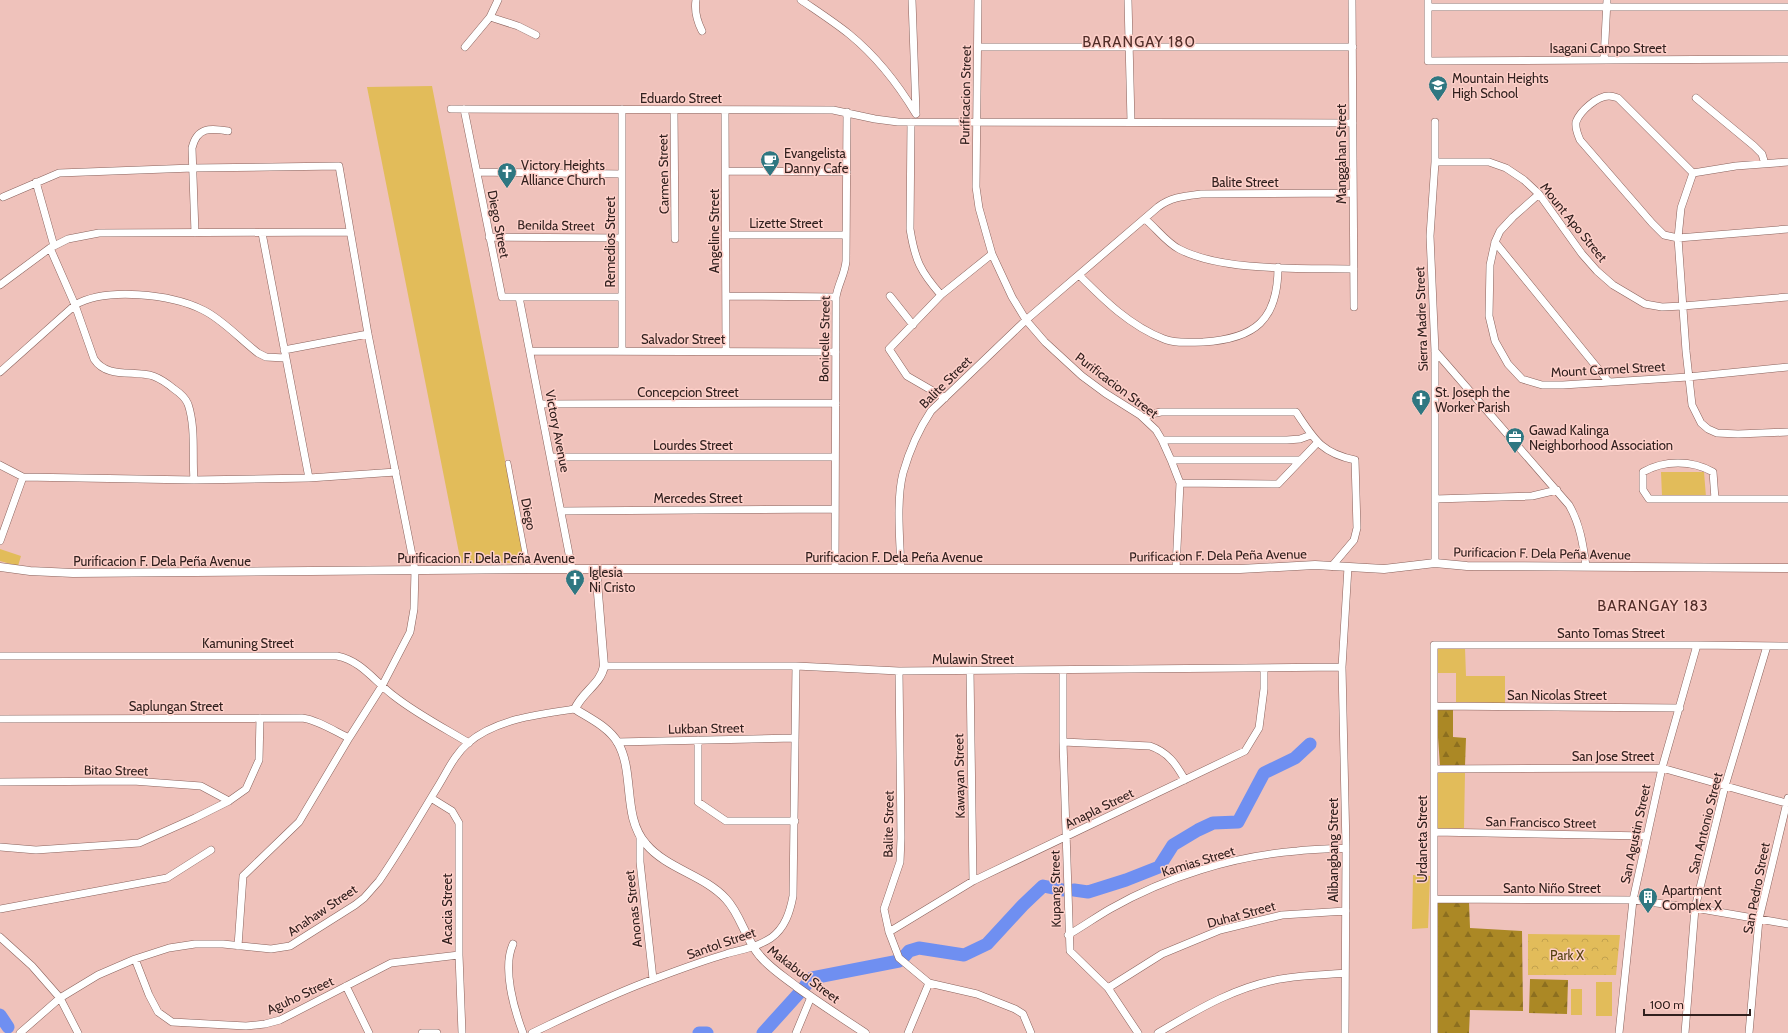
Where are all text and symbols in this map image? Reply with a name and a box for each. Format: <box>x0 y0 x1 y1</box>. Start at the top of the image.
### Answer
district label: BARANGAY 180 <box>1082 33 1196 51</box>
street label: Isagani Campo Street <box>1550 40 1667 56</box>
street label: Purificacion Street <box>956 44 974 145</box>
place label: Mountain Heights High School <box>1452 70 1549 101</box>
school or university icon: Mountain Heights High School <box>1427 74 1449 102</box>
street label: Eduardo Street <box>640 90 723 106</box>
street label: Manggahan Street <box>1333 103 1349 204</box>
street label: Carmen Street <box>654 133 672 214</box>
place label: Evangelista Danny Cafe <box>784 145 849 176</box>
cafe icon: Evangelista Danny Cafe <box>759 149 781 177</box>
place label: Victory Heights Alliance Church <box>521 157 605 188</box>
church icon: Victory Heights Alliance Church <box>496 161 518 189</box>
street label: Balite Street <box>1211 174 1279 190</box>
street label: Mount Apo Street <box>1537 179 1611 265</box>
street label: Angeline Street <box>706 188 722 273</box>
street label: Diego Street <box>485 189 514 260</box>
street label: Remedios Street <box>602 196 618 288</box>
street label: Lizette Street <box>749 215 823 231</box>
street label: Benilda Street <box>517 216 595 234</box>
street label: Sierra Madre Street <box>1411 266 1431 372</box>
street label: Bonicelle Street <box>815 295 833 382</box>
street label: Salvador Street <box>641 331 726 347</box>
street label: Purificacion Street <box>1072 349 1162 422</box>
street label: Balite Street <box>916 352 975 411</box>
street label: Mount Carmel Street <box>1550 358 1666 380</box>
street label: Concepcion Street <box>637 384 739 400</box>
place label: St. Joseph the Worker Parish <box>1435 384 1510 415</box>
church icon: St. Joseph the Worker Parish <box>1410 388 1432 416</box>
street label: Victory Avenue <box>542 389 574 474</box>
place label: Gawad Kalinga Neighborhood Association <box>1529 422 1673 453</box>
office icon: Gawad Kalinga Neighborhood Association <box>1504 426 1526 454</box>
street label: Lourdes Street <box>653 437 734 453</box>
street label: Mercedes Street <box>653 490 743 506</box>
street label: Diego <box>518 497 540 531</box>
street label: Purificacion F. Dela Peña Avenue <box>1453 543 1631 563</box>
street label: Purificacion F. Dela Peña Avenue <box>1129 545 1307 565</box>
street label: Purificacion F. Dela Peña Avenue <box>805 549 983 565</box>
street label: Purificacion F. Dela Peña Avenue <box>397 550 575 566</box>
street label: Purificacion F. Dela Peña Avenue <box>73 553 251 569</box>
place label: Iglesia Ni Cristo <box>589 564 635 595</box>
church icon: Iglesia Ni Cristo <box>564 568 586 596</box>
district label: BARANGAY 183 <box>1597 597 1709 615</box>
street label: Santo Tomas Street <box>1557 625 1666 641</box>
street label: Kamuning Street <box>202 635 295 651</box>
street label: Mulawin Street <box>932 651 1015 667</box>
street label: San Nicolas Street <box>1507 687 1608 703</box>
street label: Saplungan Street <box>129 698 224 714</box>
street label: Lukban Street <box>668 719 745 737</box>
street label: Kawayan Street <box>950 733 968 819</box>
street label: San Jose Street <box>1572 748 1655 764</box>
street label: Bitao Street <box>84 761 149 779</box>
street label: San Antonio Street <box>1685 770 1726 875</box>
street label: San Agustin Street <box>1617 782 1653 885</box>
street label: Anapla Street <box>1062 784 1136 831</box>
street label: Balite Street <box>879 790 897 858</box>
street label: Urdaneta Street <box>1414 795 1430 883</box>
street label: Alibangbang Street <box>1325 797 1341 902</box>
street label: San Francisco Street <box>1485 813 1597 831</box>
street label: San Pedro Street <box>1739 840 1773 935</box>
street label: Kamias Street <box>1159 842 1237 880</box>
street label: Kupang Street <box>1046 850 1064 928</box>
street label: Anonas Street <box>621 869 645 948</box>
street label: Acacia Street <box>439 873 455 945</box>
street label: Santo Niño Street <box>1503 880 1602 896</box>
street label: Anahaw Street <box>284 881 360 939</box>
place label: Apartment Complex X <box>1662 882 1722 913</box>
building icon: Apartment Complex X <box>1637 886 1659 914</box>
street label: Duhat Street <box>1205 897 1278 931</box>
street label: Santol Street <box>684 924 758 962</box>
street label: Makabud Street <box>765 942 844 1007</box>
park label: Park X <box>1550 947 1584 963</box>
street label: Aguho Street <box>264 972 336 1017</box>
scale bar <box>1644 991 1750 1017</box>
text: 100 m <box>1650 997 1684 1012</box>

